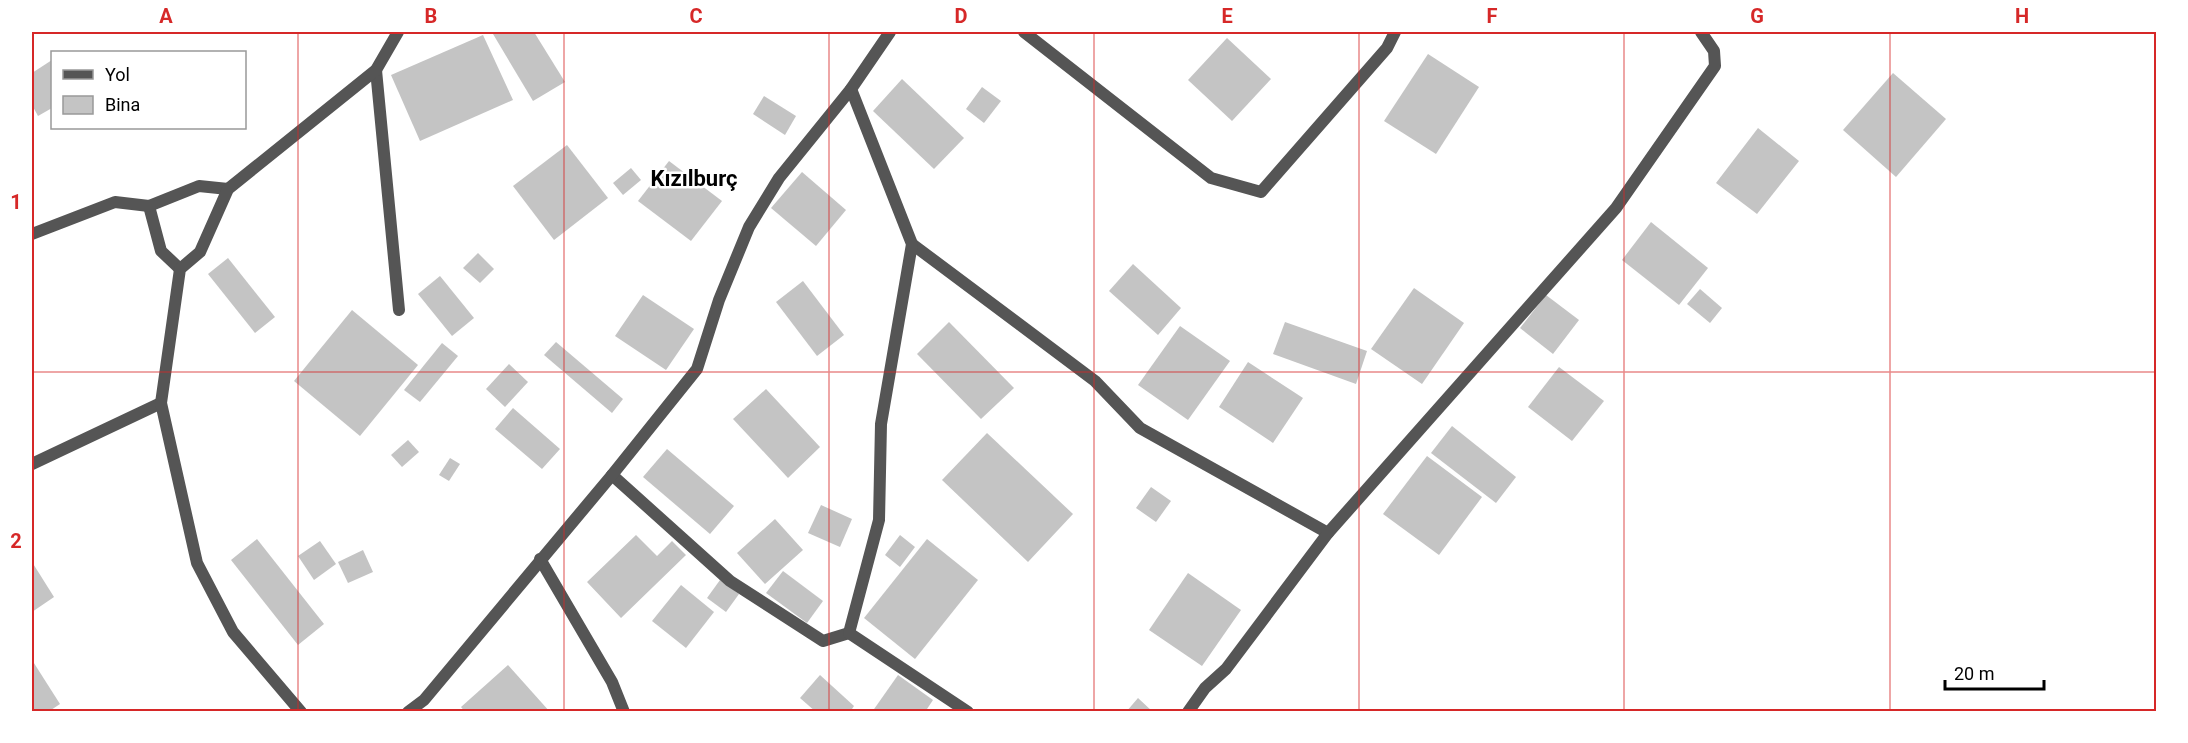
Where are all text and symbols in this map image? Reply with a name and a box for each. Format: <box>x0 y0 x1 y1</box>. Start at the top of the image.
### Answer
text: A <box>159 4 173 28</box>
text: B <box>425 4 437 28</box>
text: C <box>689 4 703 28</box>
text: D <box>955 4 968 28</box>
text: E <box>1221 4 1233 28</box>
text: F <box>1487 4 1498 28</box>
text: G <box>1750 4 1764 28</box>
text: H <box>2015 4 2029 28</box>
legend <box>51 51 246 129</box>
text: Yol <box>105 64 130 85</box>
text: Bina <box>105 94 140 115</box>
district label: Kızılburç <box>650 166 738 191</box>
text: 1 <box>10 190 22 214</box>
text: 2 <box>10 529 22 553</box>
scale bar <box>1945 653 2044 691</box>
text: 20 m <box>1954 663 1994 684</box>

